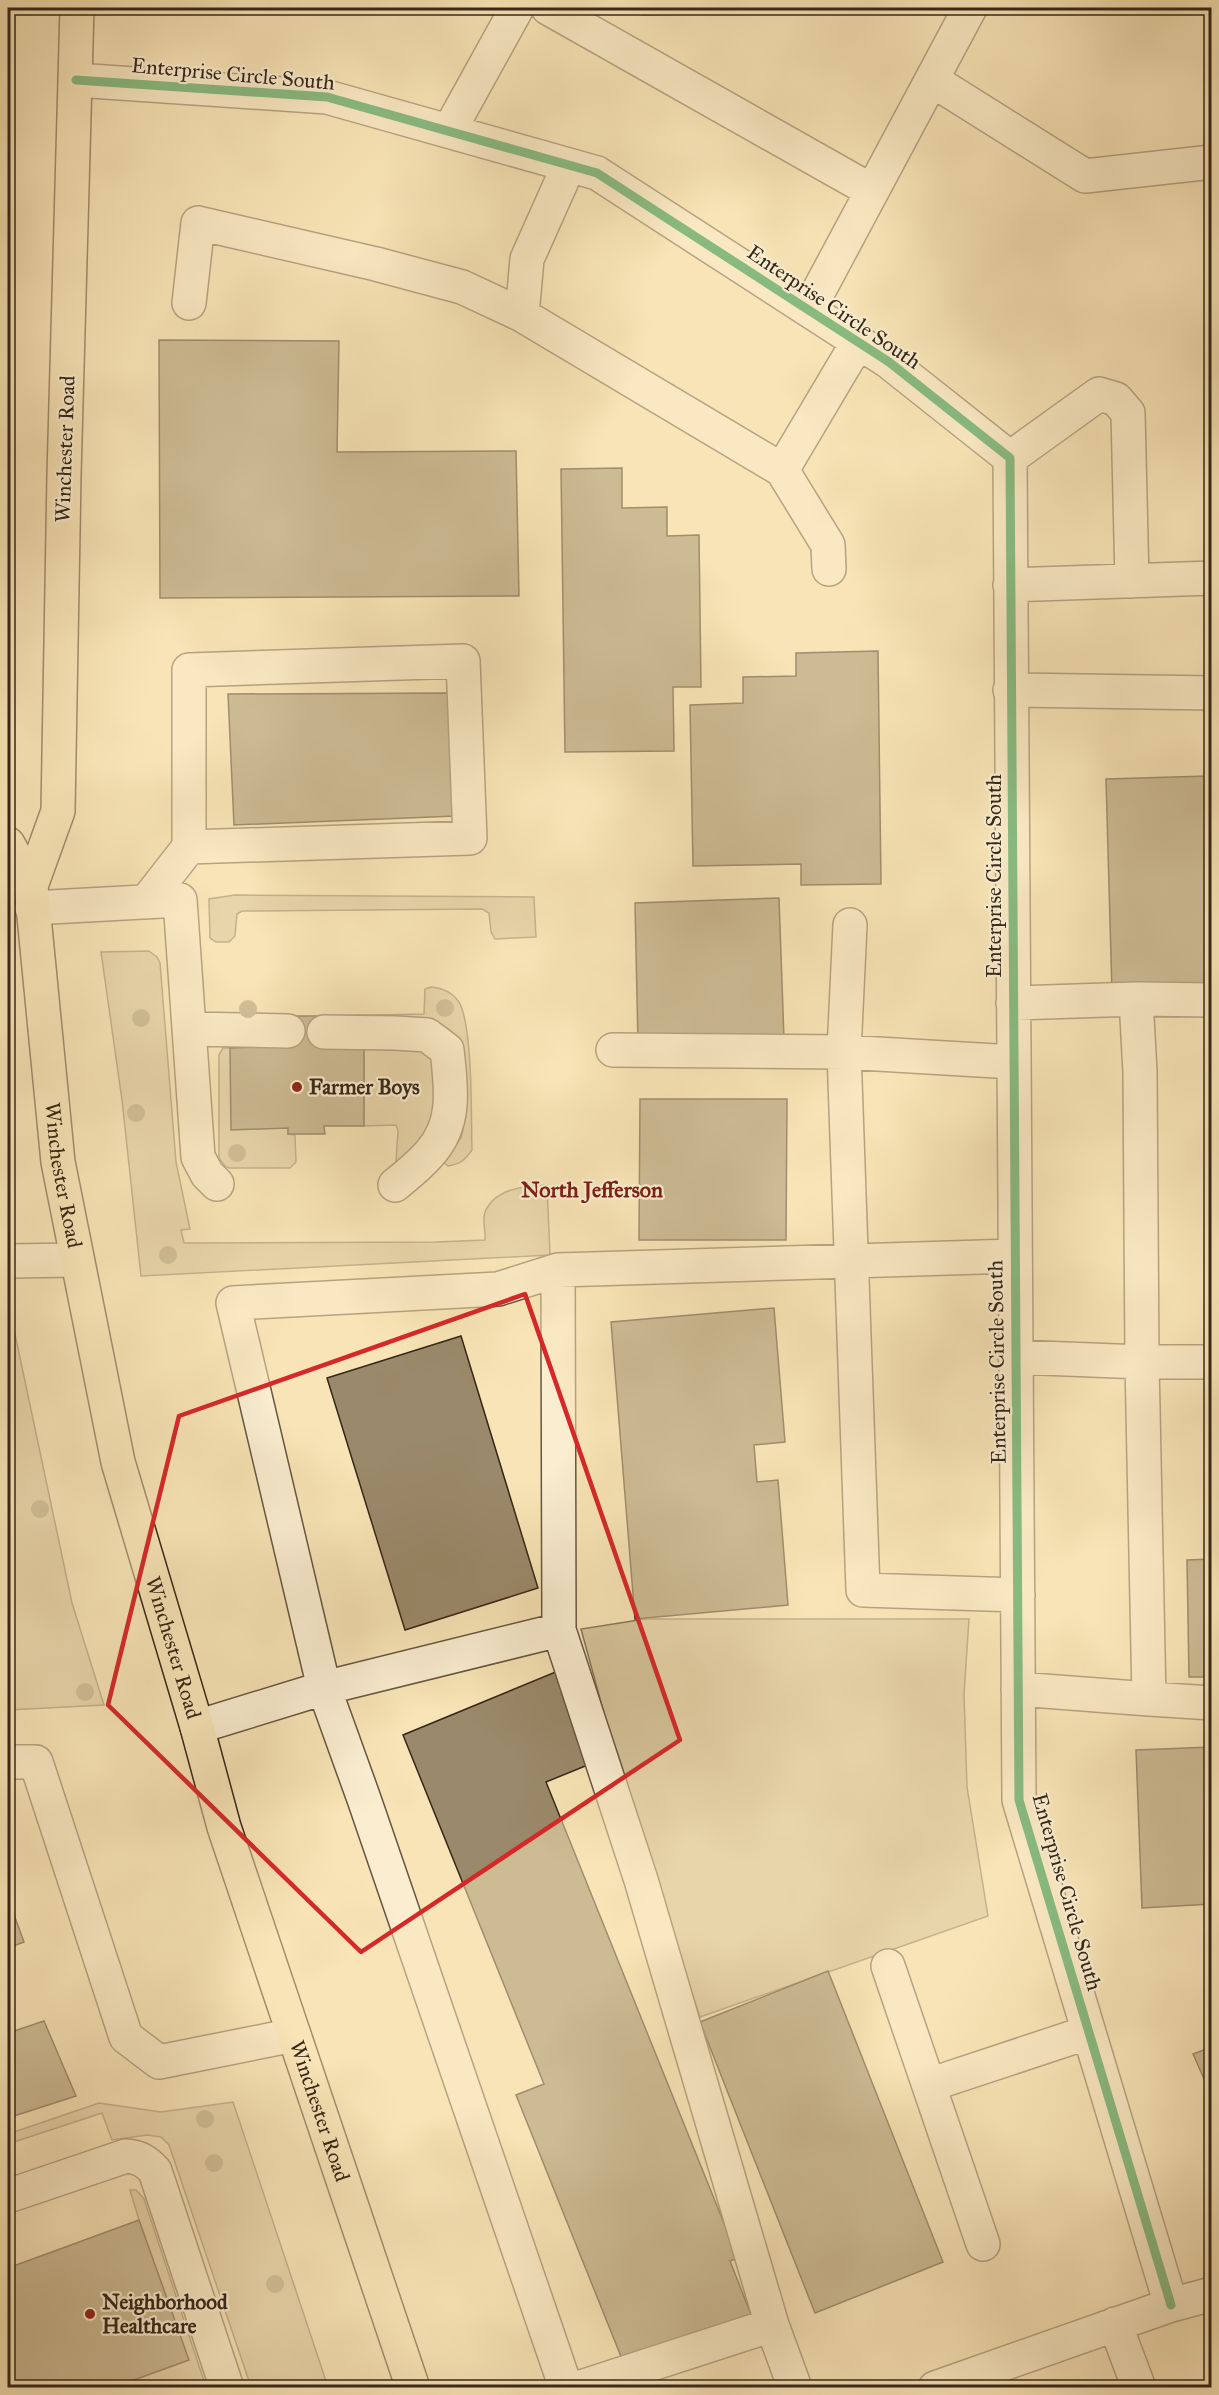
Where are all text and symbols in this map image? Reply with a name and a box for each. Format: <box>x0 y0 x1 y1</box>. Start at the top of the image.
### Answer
street label: Enterprise Circle South <box>130 52 336 96</box>
street label: Enterprise Circle South <box>742 239 926 375</box>
street label: Winchester Road <box>49 375 81 523</box>
street label: Enterprise Circle South <box>981 774 1007 978</box>
place label: Farmer Boys <box>309 1074 420 1100</box>
marker: Farmer Boys <box>290 1080 304 1094</box>
street label: Winchester Road <box>39 1101 88 1251</box>
district label: North Jefferson <box>521 1176 663 1204</box>
street label: Enterprise Circle South <box>982 1259 1012 1464</box>
street label: Winchester Road <box>140 1573 207 1722</box>
street label: Enterprise Circle South <box>1026 1790 1108 1994</box>
street label: Winchester Road <box>284 2037 356 2185</box>
place label: Neighborhood Healthcare <box>102 2289 228 2339</box>
marker: Neighborhood Healthcare <box>83 2307 97 2321</box>

